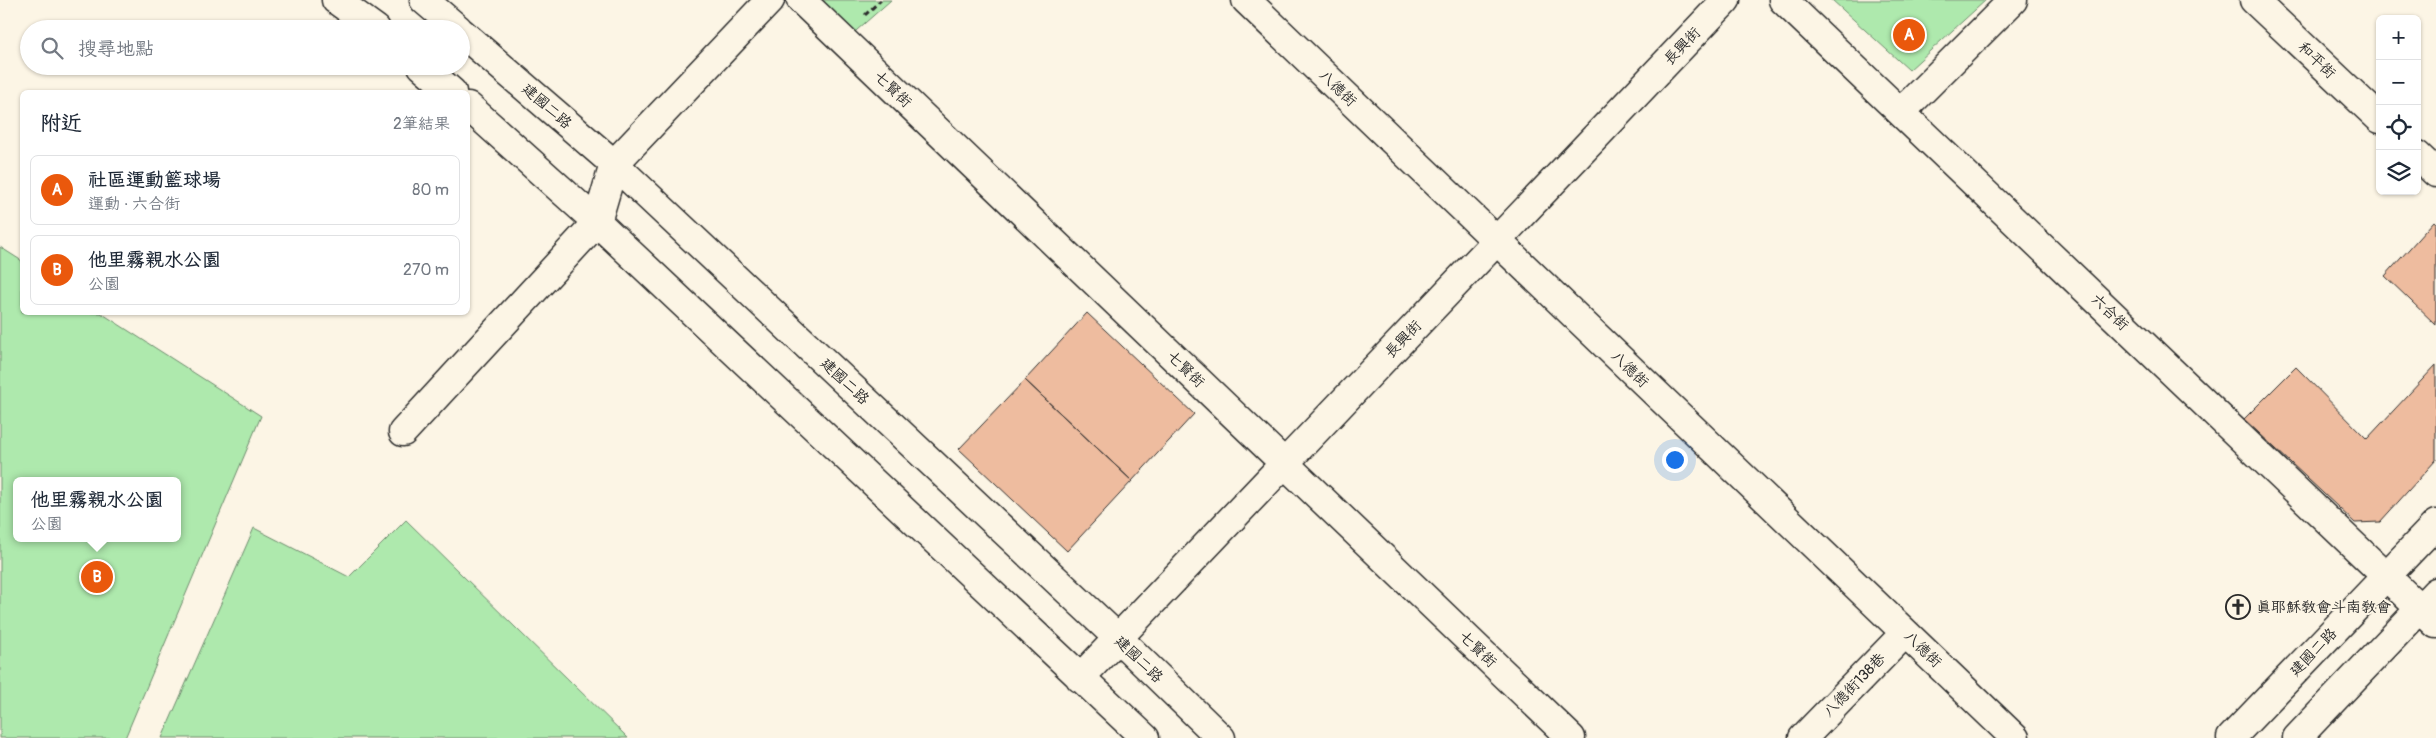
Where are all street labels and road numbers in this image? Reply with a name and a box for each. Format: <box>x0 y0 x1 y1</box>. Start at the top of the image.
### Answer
street label: 長興街 <box>1660 24 1705 69</box>
street label: 和平街 <box>2294 38 2339 83</box>
street label: 八德街 <box>1315 66 1360 111</box>
street label: 七賢街 <box>870 67 915 112</box>
street label: 建國二路 <box>518 80 576 133</box>
street label: 六合街 <box>2087 290 2132 335</box>
street label: 長興街 <box>1381 317 1426 362</box>
street label: 七賢街 <box>1163 347 1208 392</box>
street label: 八德街 <box>1607 347 1652 392</box>
street label: 建國二路 <box>816 354 873 409</box>
street label: 建國二路 <box>2286 624 2341 681</box>
street label: 七賢街 <box>1455 627 1500 672</box>
street label: 八德街 <box>1900 627 1945 672</box>
street label: 建國二路 <box>1110 632 1167 687</box>
street label: 八德街138巷 <box>1819 649 1890 721</box>

